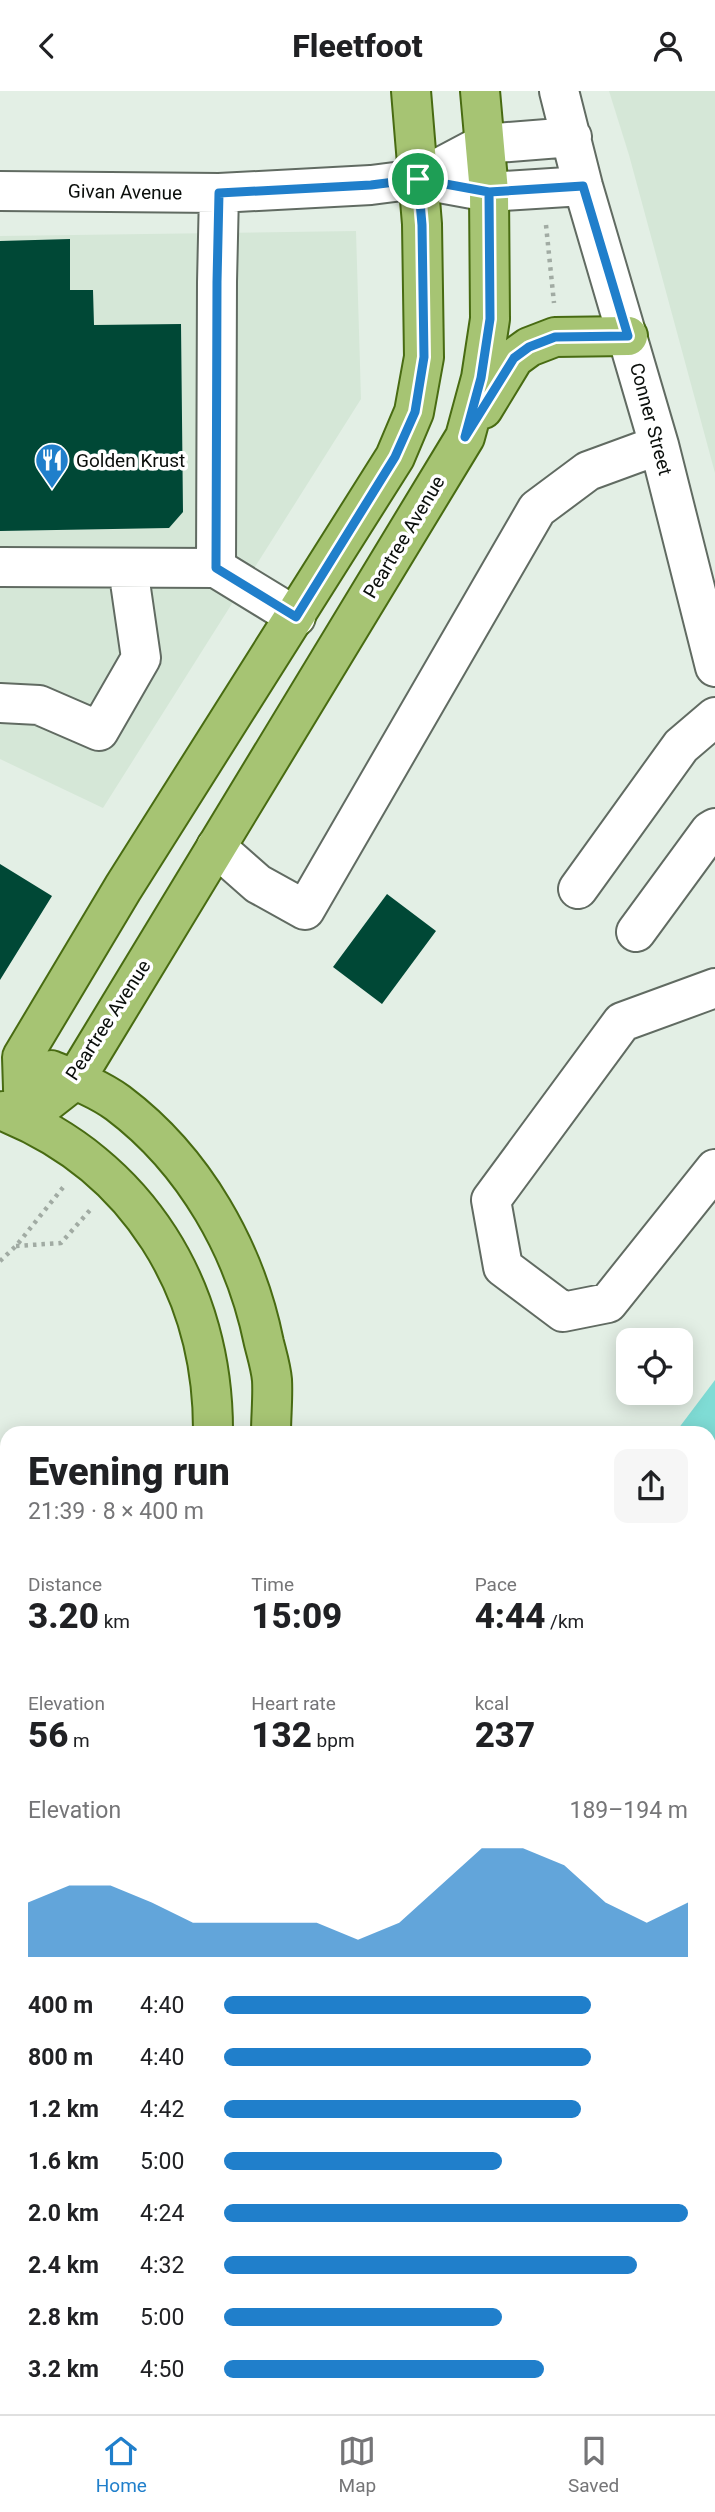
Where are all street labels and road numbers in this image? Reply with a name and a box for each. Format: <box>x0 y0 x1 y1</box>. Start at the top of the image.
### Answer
street label: Givan Avenue <box>68 180 182 204</box>
street label: Conner Street <box>625 360 677 478</box>
street label: Peartree Avenue <box>358 472 450 602</box>
street label: Peartree Avenue <box>61 956 155 1084</box>

